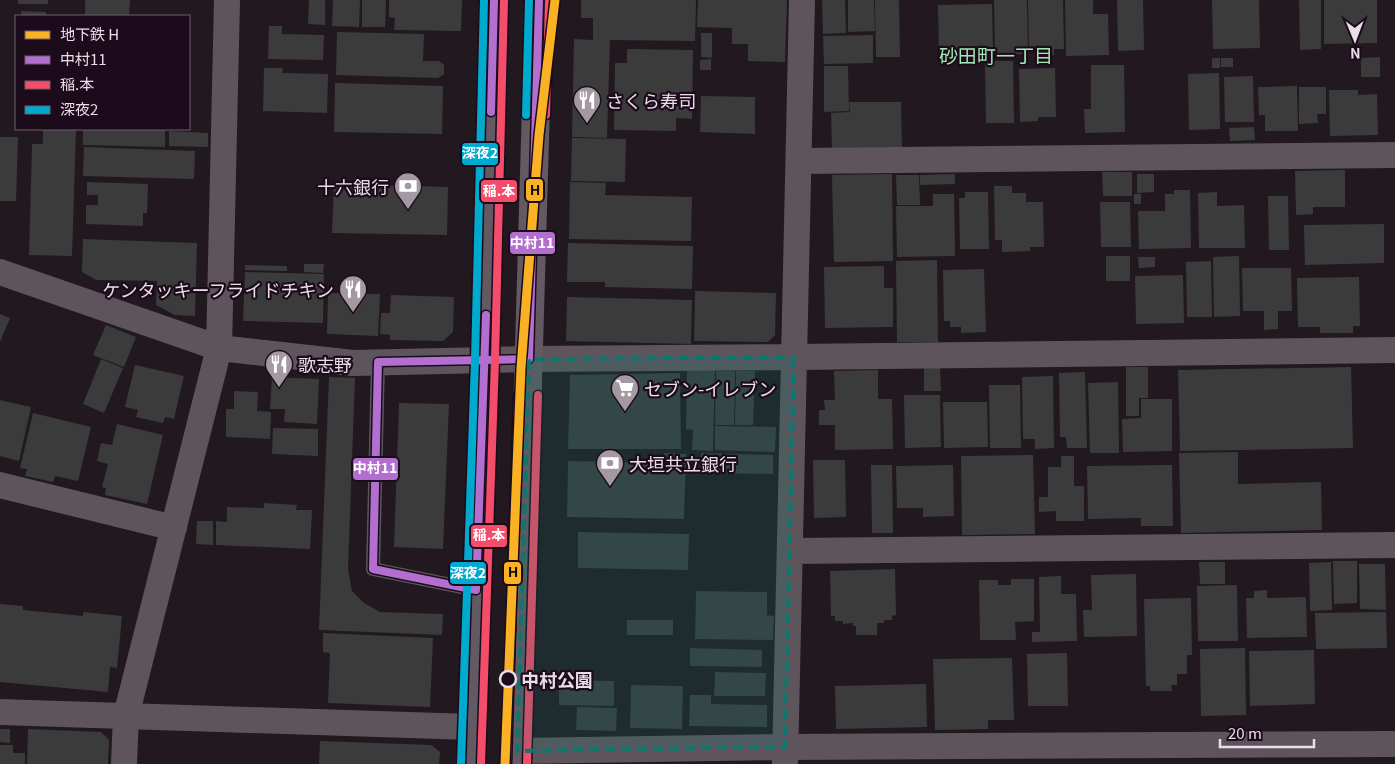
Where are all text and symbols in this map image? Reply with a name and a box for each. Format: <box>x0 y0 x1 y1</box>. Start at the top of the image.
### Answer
legend <box>15 15 190 130</box>
north arrow <box>1330 15 1380 65</box>
text: 地下鉄 H <box>60 23 119 44</box>
district label: 砂田町一丁目 <box>939 41 1053 68</box>
text: N <box>1350 44 1361 64</box>
text: 中村11 <box>60 48 107 69</box>
text: 稲.本 <box>60 73 94 94</box>
restaurant icon: さくら寿司 <box>572 85 602 124</box>
place label: さくら寿司 <box>606 87 696 113</box>
text: 深夜2 <box>60 98 98 119</box>
line badge: 深夜2 <box>461 142 499 166</box>
text: 深夜2 <box>462 142 498 162</box>
bank icon: 十六銀行 <box>393 171 423 210</box>
place label: 十六銀行 <box>317 173 389 199</box>
line badge: H <box>525 178 544 202</box>
line badge: 稲.本 <box>480 179 518 203</box>
text: H <box>530 179 540 199</box>
text: 稲.本 <box>483 180 515 200</box>
line badge: 中村11 <box>509 231 556 255</box>
text: 中村11 <box>510 232 554 252</box>
restaurant icon: ケンタッキーフライドチキン <box>338 274 368 313</box>
place label: ケンタッキーフライドチキン <box>102 276 334 302</box>
restaurant icon: 歌志野 <box>264 349 294 388</box>
place label: 歌志野 <box>298 351 352 377</box>
supermarket icon: セブン-イレブン <box>610 373 640 412</box>
place label: セブン-イレブン <box>644 375 776 401</box>
bank icon: 大垣共立銀行 <box>595 448 625 487</box>
place label: 大垣共立銀行 <box>629 450 737 476</box>
line badge: 中村11 <box>352 457 399 481</box>
text: 中村11 <box>353 457 397 477</box>
line badge: 稲.本 <box>470 524 508 548</box>
text: 稲.本 <box>473 524 505 544</box>
line badge: 深夜2 <box>449 561 487 585</box>
line badge: H <box>503 561 522 585</box>
text: H <box>508 561 518 581</box>
text: 深夜2 <box>450 562 486 582</box>
place label: 中村公園 <box>521 666 593 692</box>
marker: 中村公園 <box>499 670 517 688</box>
scale bar <box>1220 716 1314 748</box>
text: 20 m <box>1228 722 1262 743</box>

